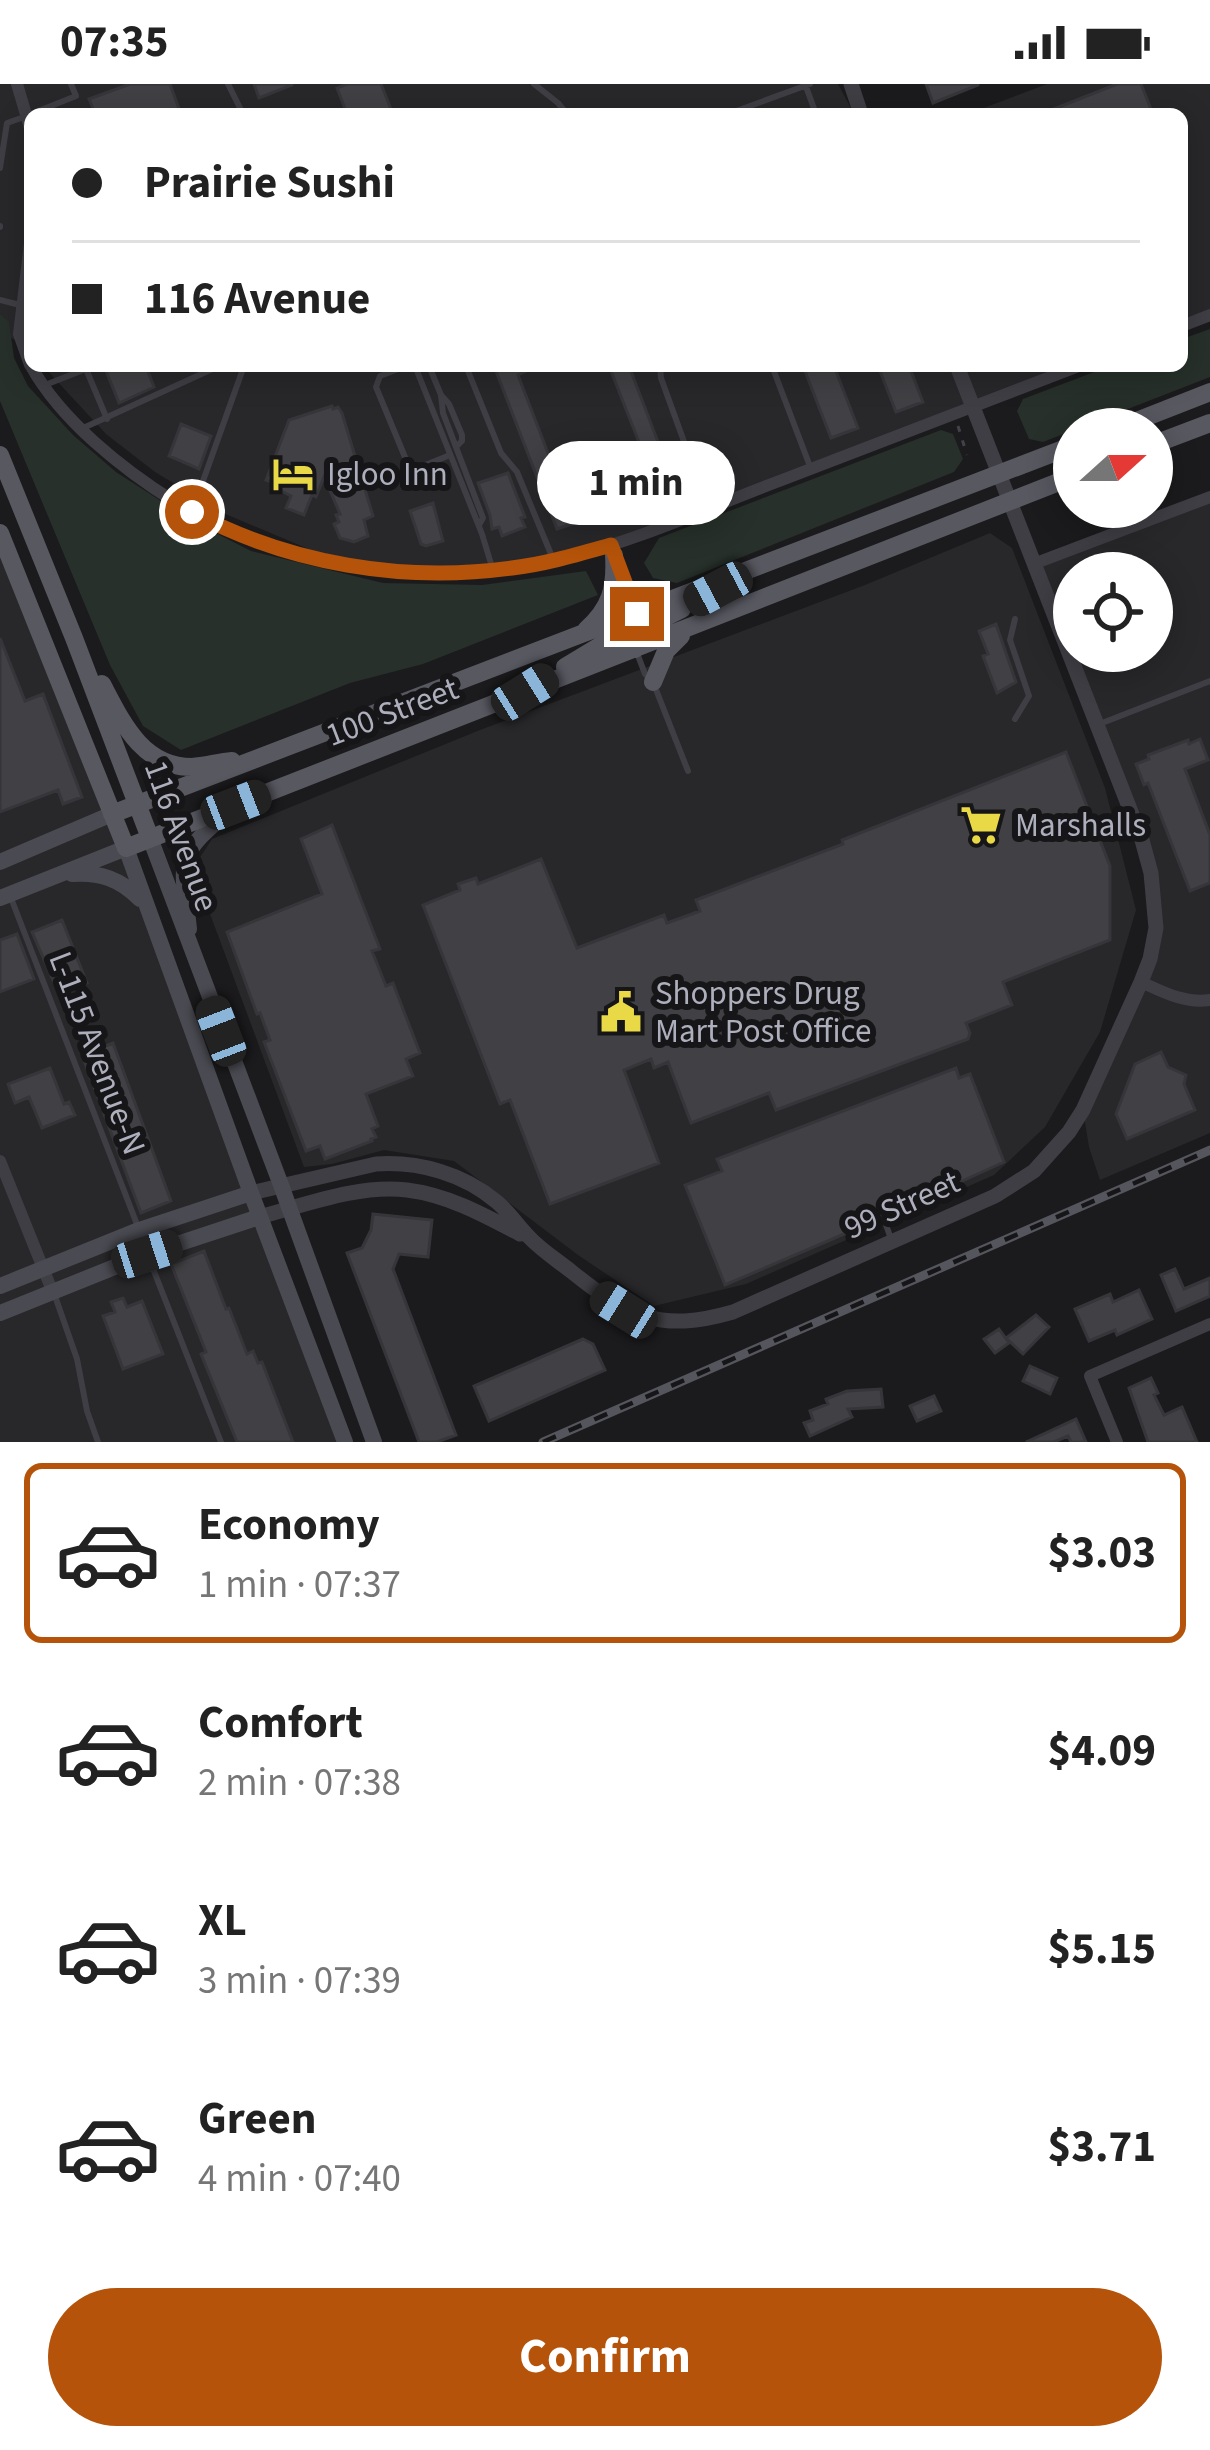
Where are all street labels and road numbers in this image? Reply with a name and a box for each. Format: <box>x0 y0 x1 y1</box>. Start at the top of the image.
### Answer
street label: 100 Street <box>319 665 465 759</box>
street label: 116 Avenue <box>132 754 230 918</box>
street label: L-115 Avenue-N <box>37 945 157 1161</box>
street label: 99 Street <box>837 1159 967 1251</box>

